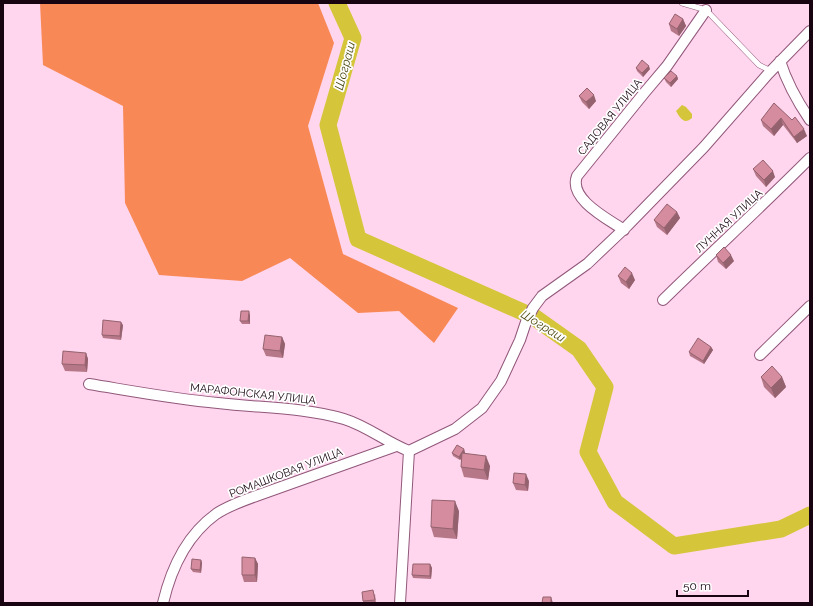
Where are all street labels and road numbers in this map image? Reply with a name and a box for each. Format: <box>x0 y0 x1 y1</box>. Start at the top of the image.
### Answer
street label: САДОВАЯ УЛИЦА <box>575 76 645 158</box>
street label: ЛУННАЯ УЛИЦА <box>693 186 766 255</box>
street label: МАРАФОНСКАЯ УЛИЦА <box>190 381 317 407</box>
street label: РОМАШКОВАЯ УЛИЦА <box>227 445 345 501</box>

